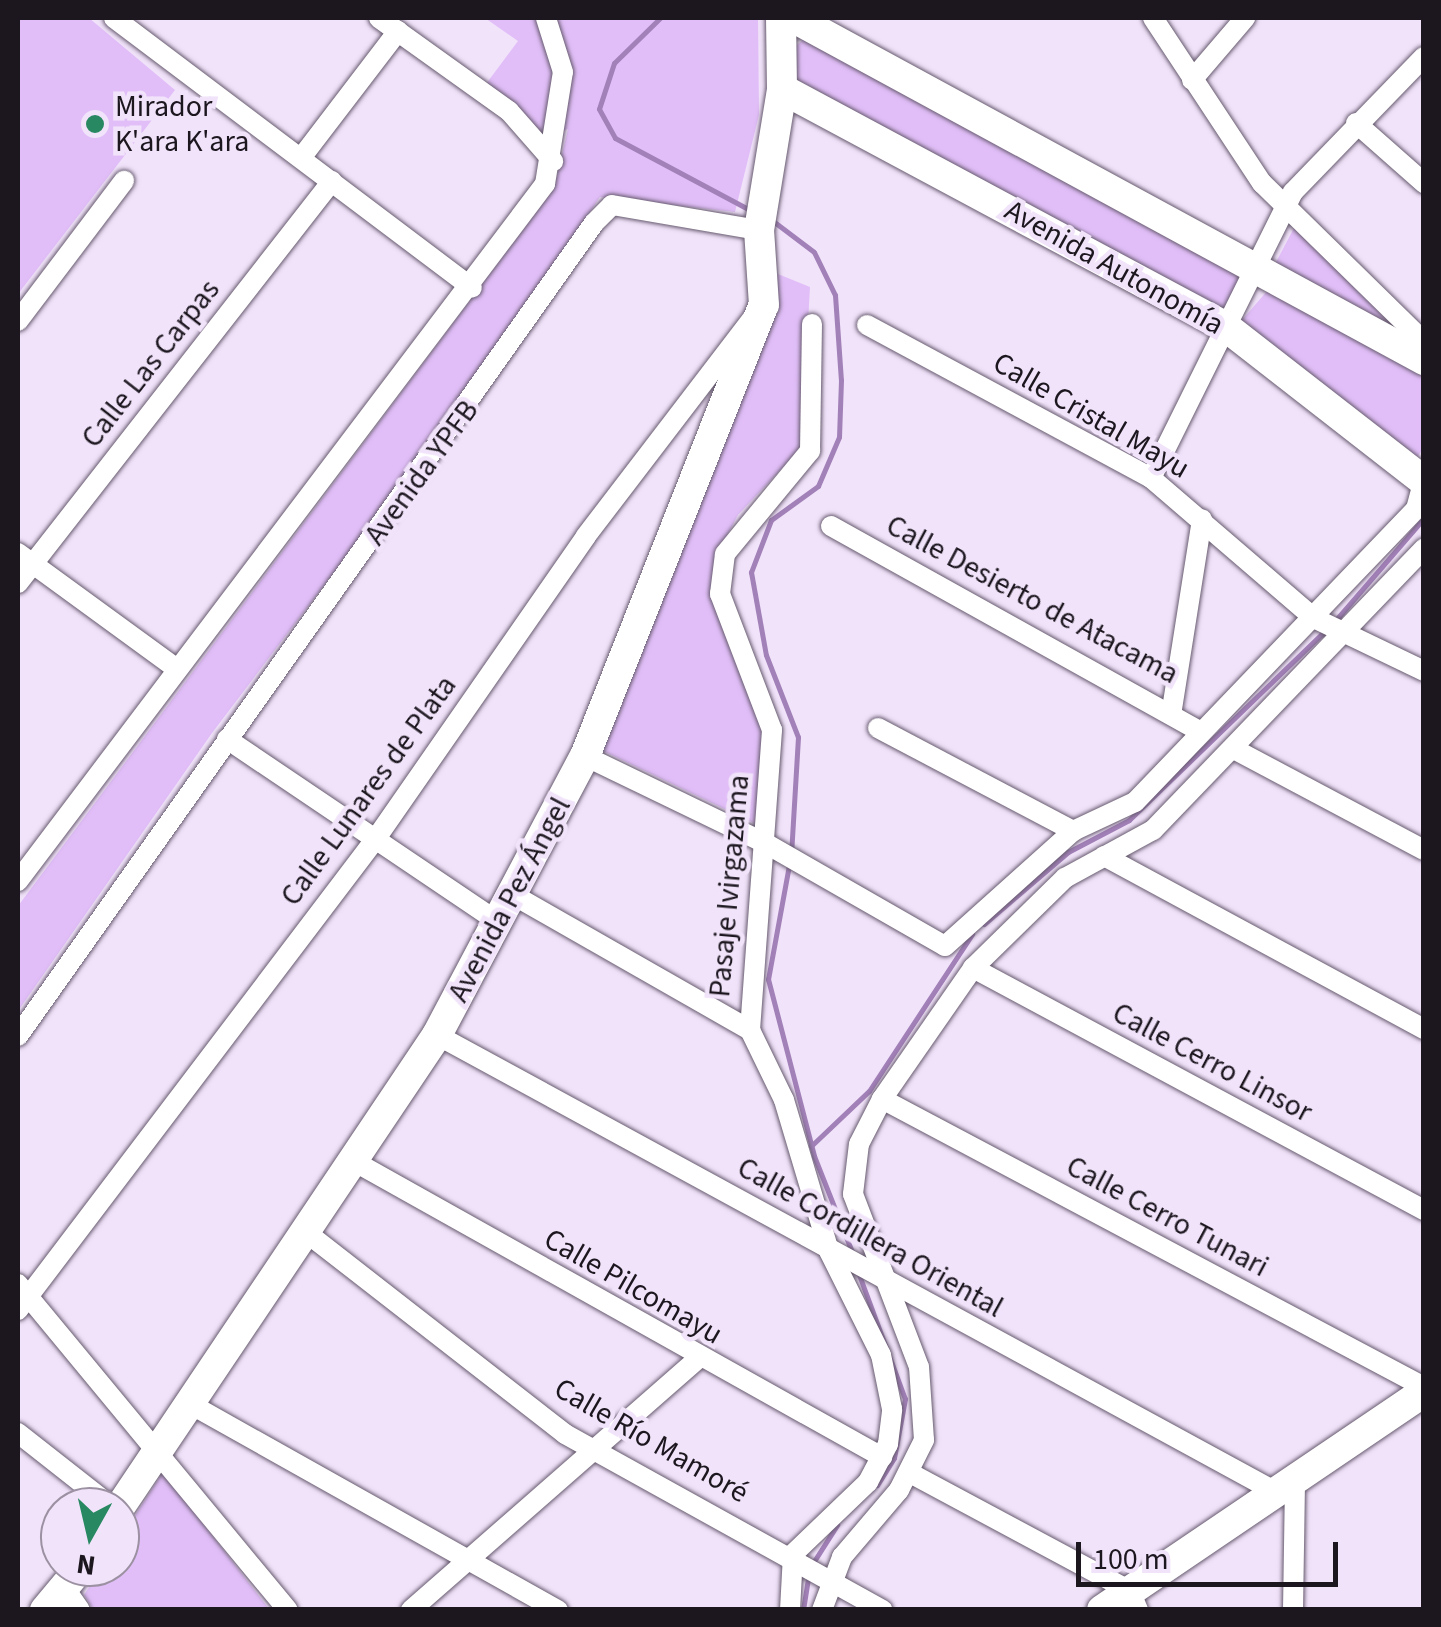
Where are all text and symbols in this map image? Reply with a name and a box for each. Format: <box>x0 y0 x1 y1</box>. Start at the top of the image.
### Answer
place label: Mirador K'ara K'ara <box>115 89 249 160</box>
marker: Mirador K'ara K'ara <box>84 113 106 135</box>
street label: Avenida Autonomía <box>998 193 1230 343</box>
street label: Calle Las Carpas <box>74 273 228 455</box>
street label: Calle Cristal Mayu <box>986 345 1196 487</box>
street label: Avenida YPFB <box>357 394 487 552</box>
street label: Calle Desierto de Atacama <box>880 508 1184 692</box>
street label: Calle Lunares de Plata <box>273 669 465 913</box>
street label: Pasaje Ivirgazama <box>702 773 758 999</box>
street label: Avenida Pez Ángel <box>441 792 579 1008</box>
street label: Calle Cerro Linsor <box>1106 995 1318 1131</box>
street label: Calle Cerro Tunari <box>1060 1149 1274 1285</box>
street label: Calle Cordillera Oriental <box>731 1150 1009 1326</box>
street label: Calle Pilcomayu <box>537 1221 729 1353</box>
street label: Calle Río Mamoré <box>548 1371 754 1511</box>
north arrow <box>40 1487 140 1587</box>
scale bar <box>1081 1522 1344 1584</box>
text: 100 m <box>1093 1538 1169 1581</box>
text: N <box>74 1544 98 1586</box>

